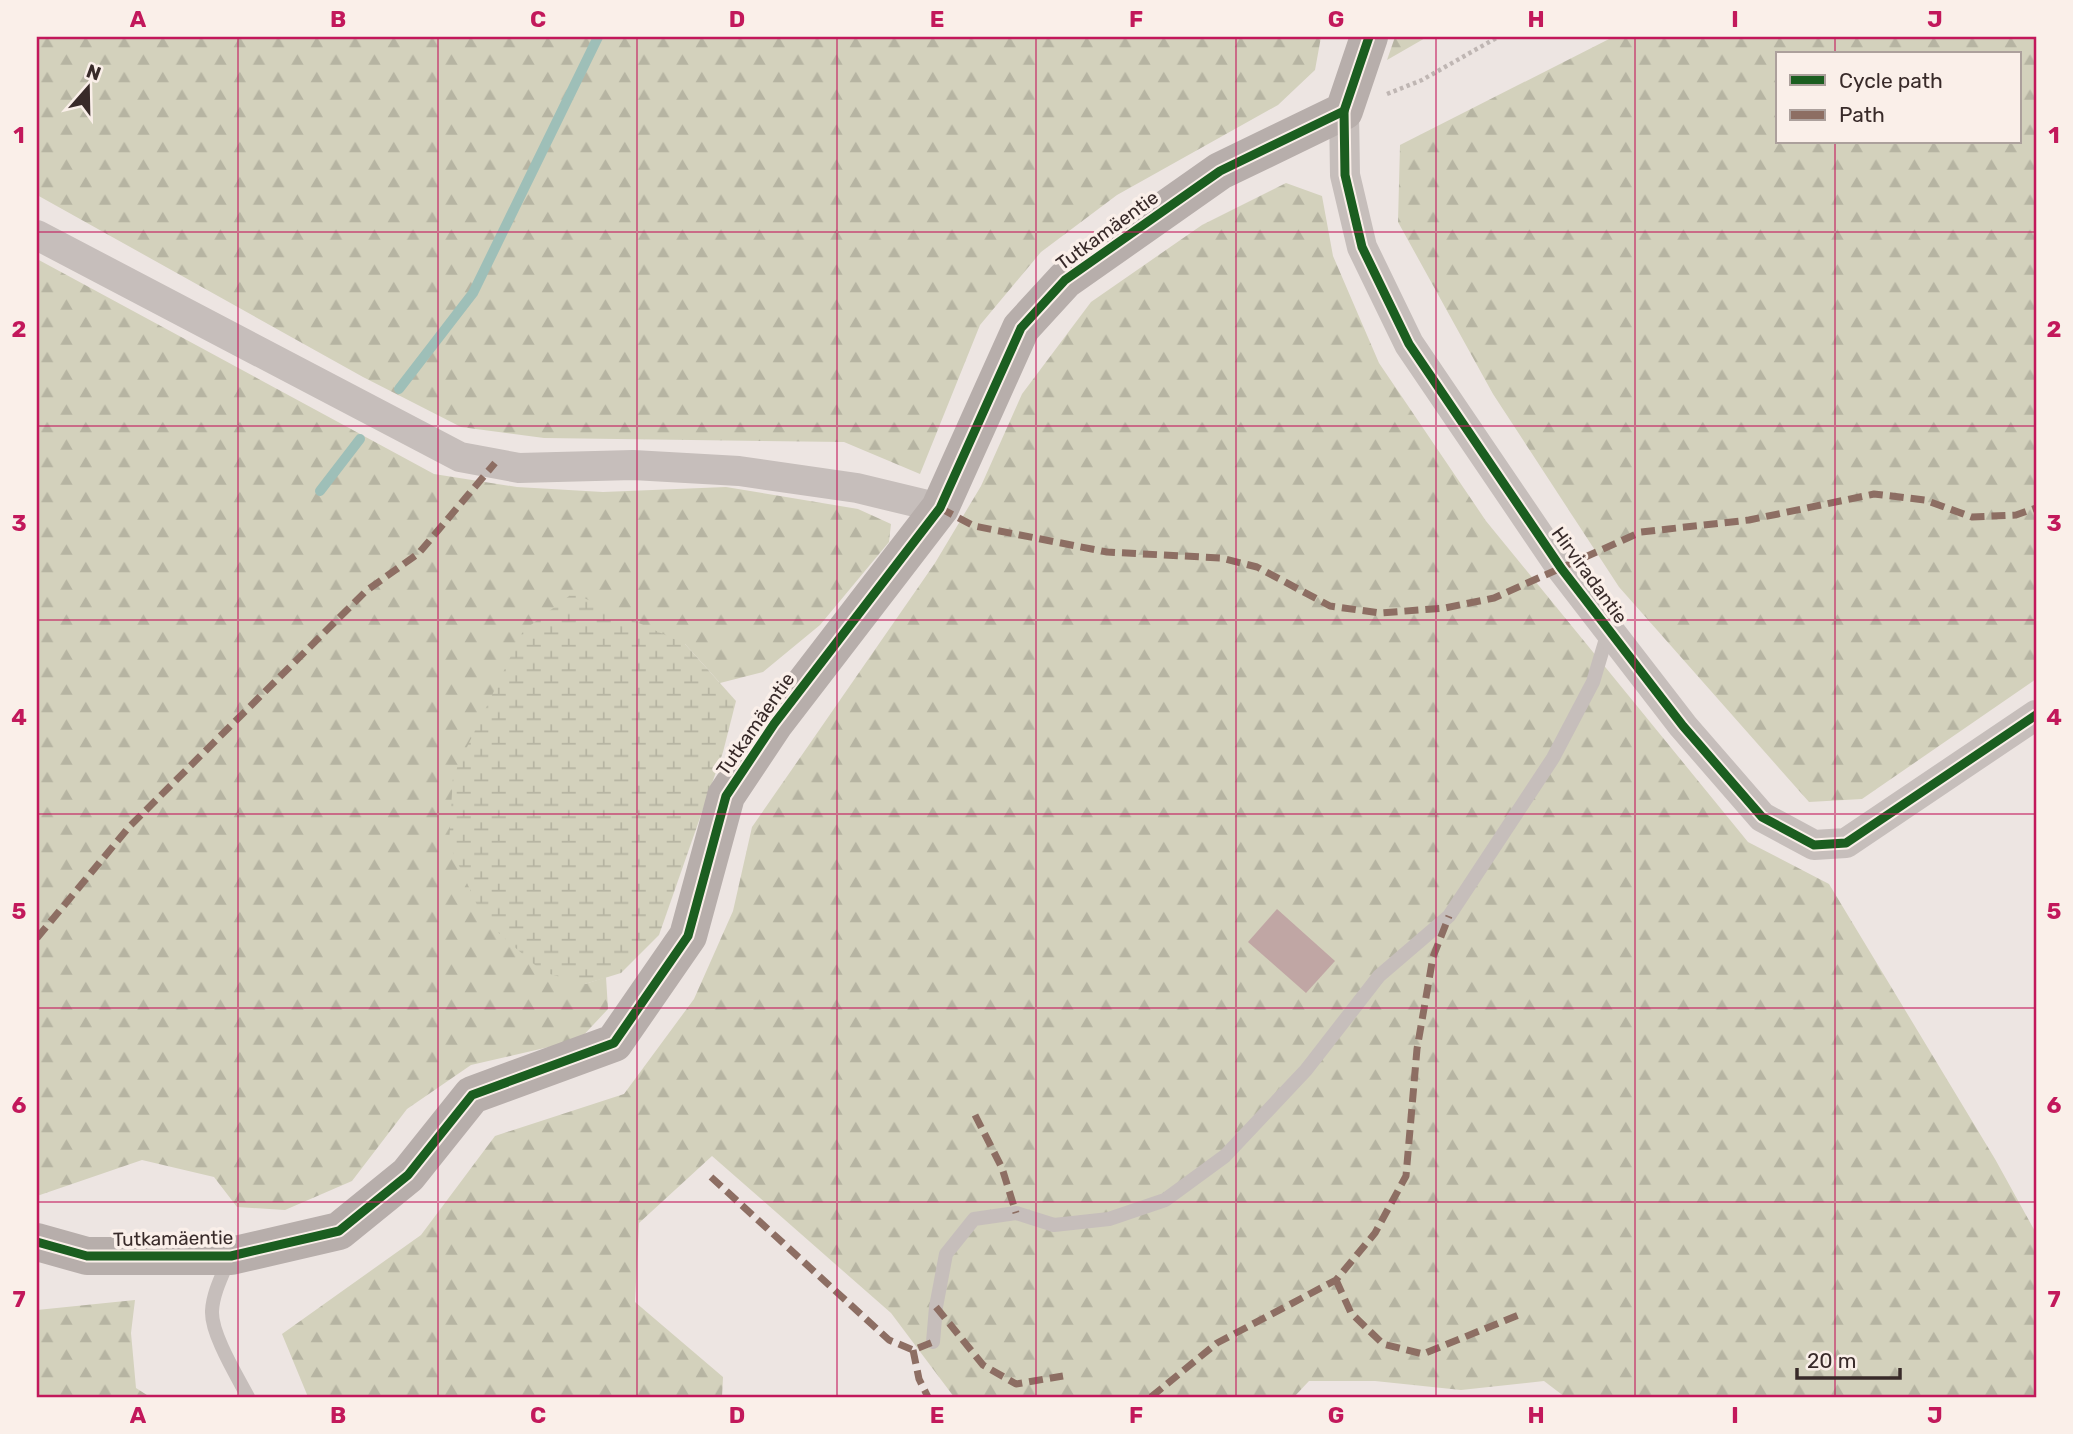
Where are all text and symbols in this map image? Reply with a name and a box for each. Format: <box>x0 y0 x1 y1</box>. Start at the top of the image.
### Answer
text: A <box>130 5 147 33</box>
text: B <box>330 5 346 33</box>
text: C <box>530 5 546 33</box>
text: D <box>729 5 745 33</box>
text: E <box>930 5 944 33</box>
text: F <box>1129 5 1143 33</box>
text: G <box>1328 5 1344 33</box>
text: H <box>1527 5 1545 33</box>
text: I <box>1731 5 1739 33</box>
text: J <box>1927 5 1943 33</box>
north arrow <box>52 52 122 122</box>
legend <box>1776 52 2021 144</box>
text: N <box>83 59 104 86</box>
text: Cycle path <box>1839 68 1943 93</box>
text: Path <box>1839 102 1885 127</box>
text: 1 <box>13 121 25 149</box>
text: 1 <box>2048 121 2060 149</box>
street label: Tutkamäentie <box>1052 186 1163 275</box>
text: 2 <box>12 315 26 343</box>
text: 2 <box>2047 315 2061 343</box>
text: 3 <box>11 509 27 537</box>
text: 3 <box>2046 509 2062 537</box>
street label: Hirviradantie <box>1547 522 1632 628</box>
street label: Tutkamäentie <box>711 668 799 780</box>
text: 4 <box>11 703 27 731</box>
text: 4 <box>2046 703 2062 731</box>
text: 5 <box>12 897 27 925</box>
text: 5 <box>2047 897 2062 925</box>
text: 6 <box>12 1091 27 1119</box>
text: 6 <box>2047 1091 2062 1119</box>
street label: Tutkamäentie <box>113 1226 233 1251</box>
text: 7 <box>12 1285 26 1313</box>
text: 7 <box>2047 1285 2061 1313</box>
scale bar <box>1797 1336 1900 1380</box>
text: 20 m <box>1807 1348 1856 1373</box>
text: A <box>130 1401 147 1429</box>
text: B <box>330 1401 346 1429</box>
text: C <box>530 1401 546 1429</box>
text: D <box>729 1401 745 1429</box>
text: E <box>930 1401 944 1429</box>
text: F <box>1129 1401 1143 1429</box>
text: G <box>1328 1401 1344 1429</box>
text: H <box>1527 1401 1545 1429</box>
text: I <box>1731 1401 1739 1429</box>
text: J <box>1927 1401 1943 1429</box>

